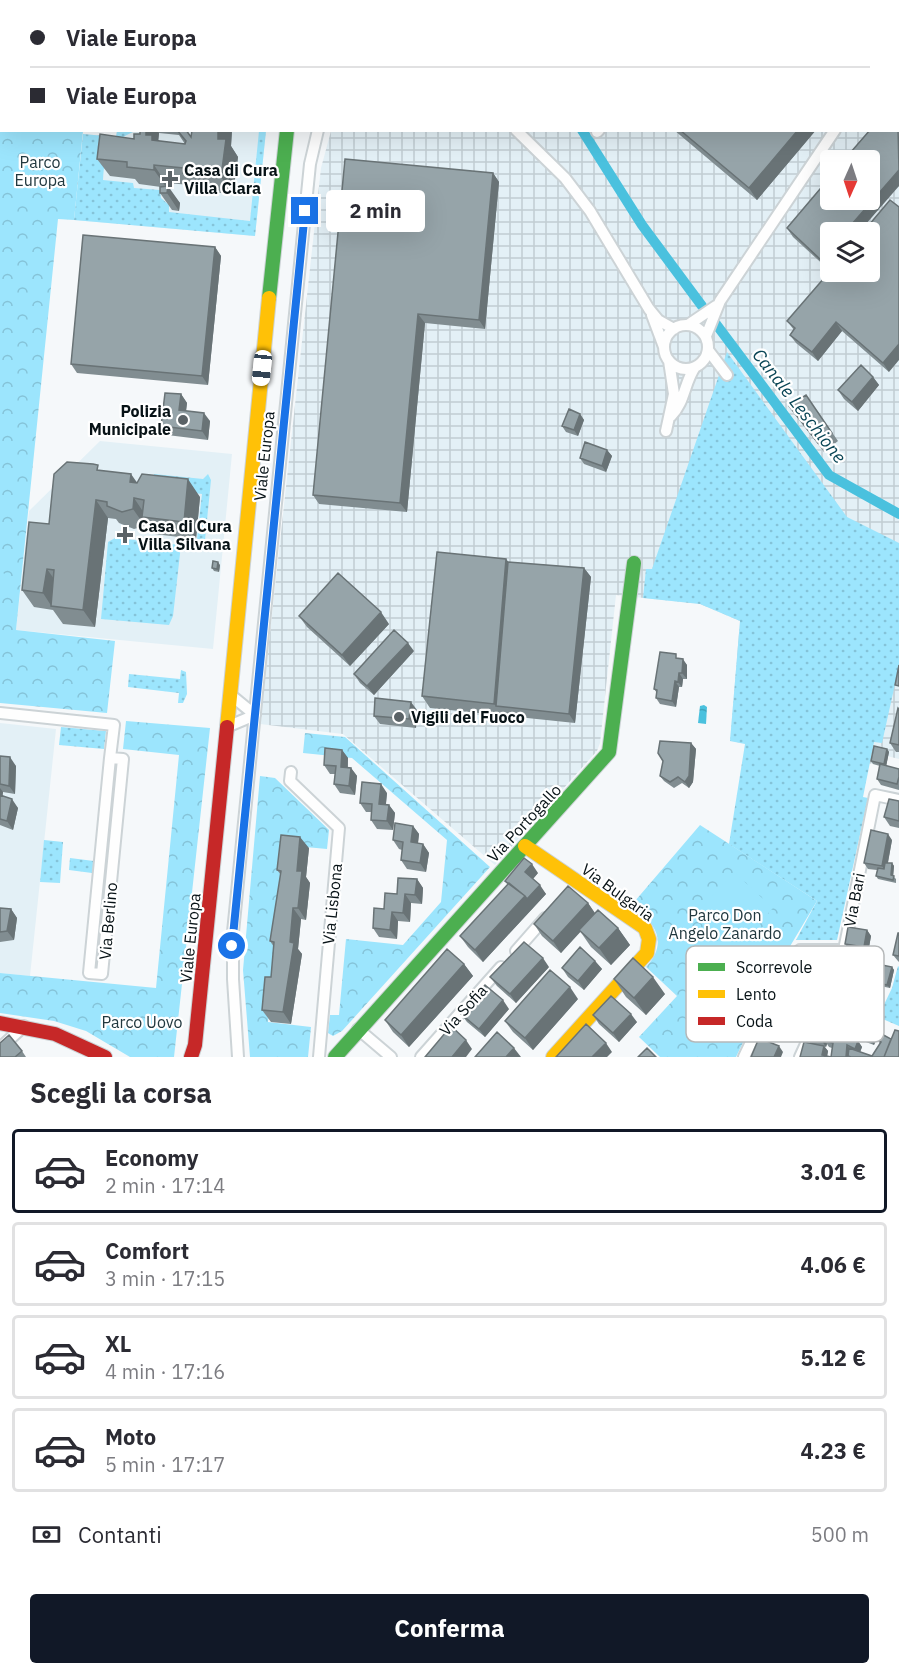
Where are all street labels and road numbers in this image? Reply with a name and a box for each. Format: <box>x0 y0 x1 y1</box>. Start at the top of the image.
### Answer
street label: Viale Europa <box>249 410 279 502</box>
street label: Via Portogallo <box>483 780 565 866</box>
street label: Via Bulgaria <box>578 859 659 925</box>
street label: Via Lisbona <box>318 862 346 946</box>
street label: Via Bari <box>839 871 869 929</box>
street label: Via Berlino <box>95 881 121 961</box>
street label: Viale Europa <box>175 892 205 984</box>
street label: Via Sofia <box>435 980 491 1040</box>

